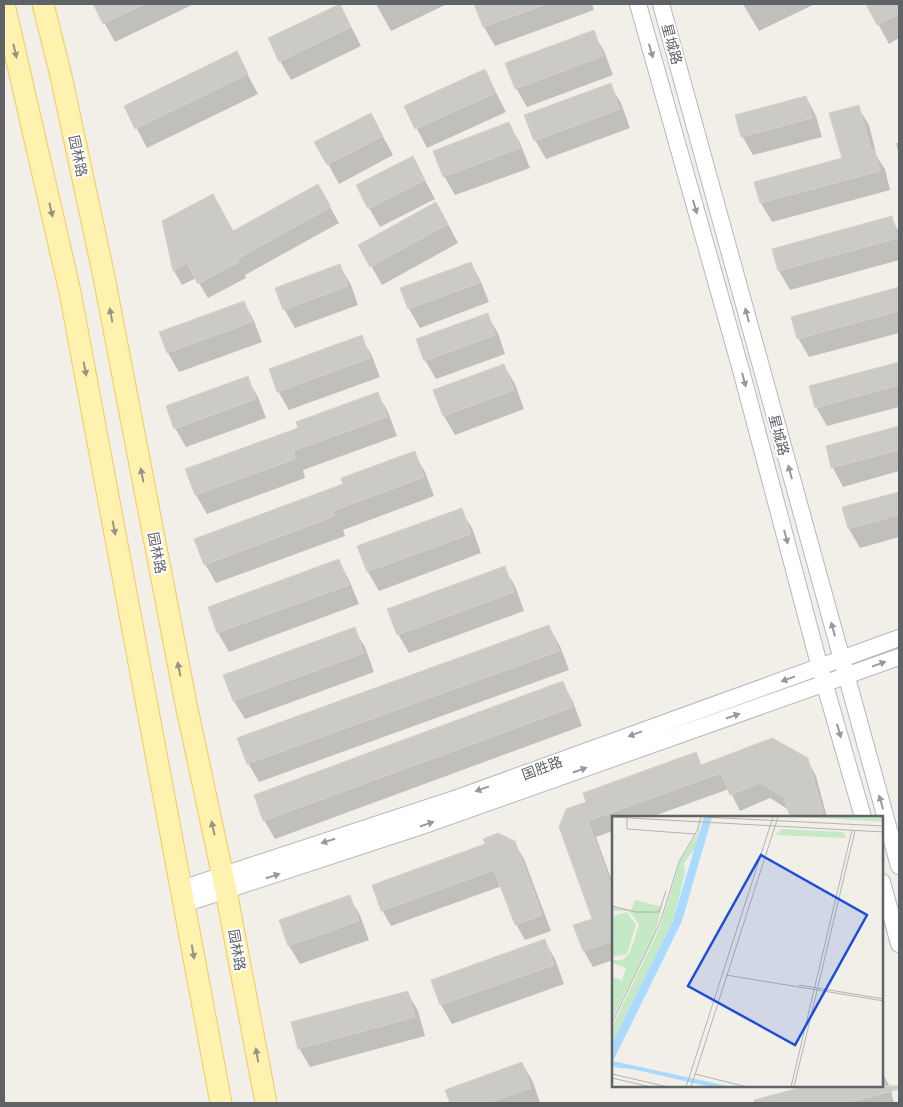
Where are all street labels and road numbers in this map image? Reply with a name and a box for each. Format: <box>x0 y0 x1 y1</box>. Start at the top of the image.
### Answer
street label: 星城路 <box>658 21 686 67</box>
street label: 园林路 <box>65 134 91 178</box>
street label: 星城路 <box>765 412 793 458</box>
street label: 园林路 <box>144 531 170 575</box>
street label: 国胜路 <box>519 752 565 784</box>
street label: 园林路 <box>224 928 250 972</box>

